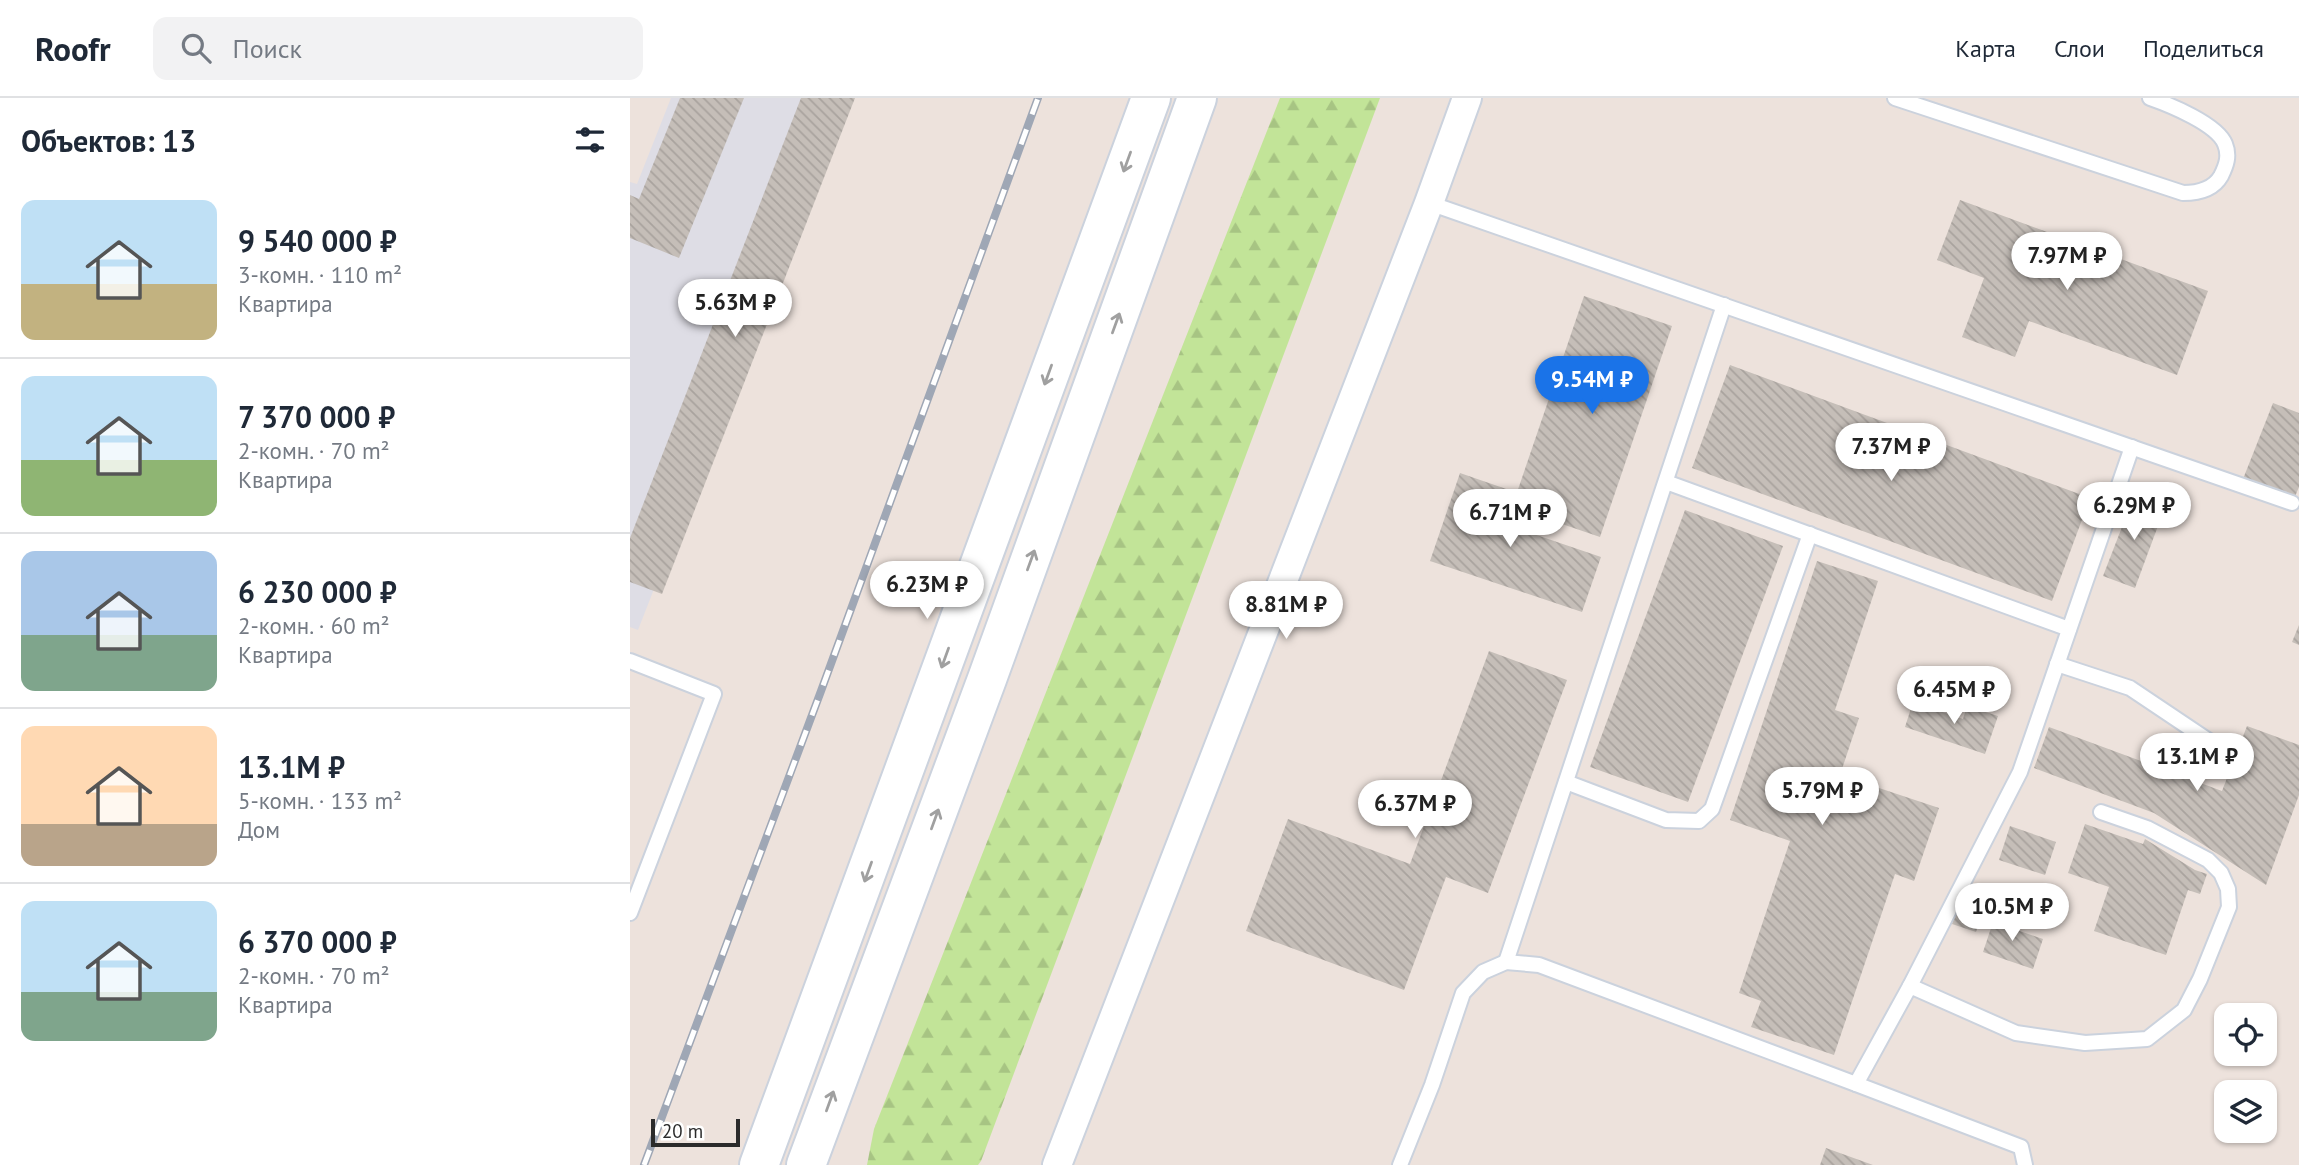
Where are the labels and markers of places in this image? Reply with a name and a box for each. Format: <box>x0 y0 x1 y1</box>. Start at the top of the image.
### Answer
pin: 7.97M ₽ <box>2002 232 2132 292</box>
pin: 5.63M ₽ <box>670 280 800 339</box>
pin: 9.54M ₽ <box>1527 356 1657 416</box>
pin: 7.37M ₽ <box>1826 424 1956 483</box>
pin: 6.29M ₽ <box>2069 482 2199 542</box>
pin: 6.71M ₽ <box>1445 490 1575 549</box>
pin: 6.23M ₽ <box>862 561 992 621</box>
pin: 8.81M ₽ <box>1221 582 1351 641</box>
pin: 6.45M ₽ <box>1889 666 2019 726</box>
pin: 13.1M ₽ <box>2132 734 2262 793</box>
pin: 5.79M ₽ <box>1757 768 1887 827</box>
pin: 6.37M ₽ <box>1350 780 1480 840</box>
pin: 10.5M ₽ <box>1947 884 2077 943</box>

